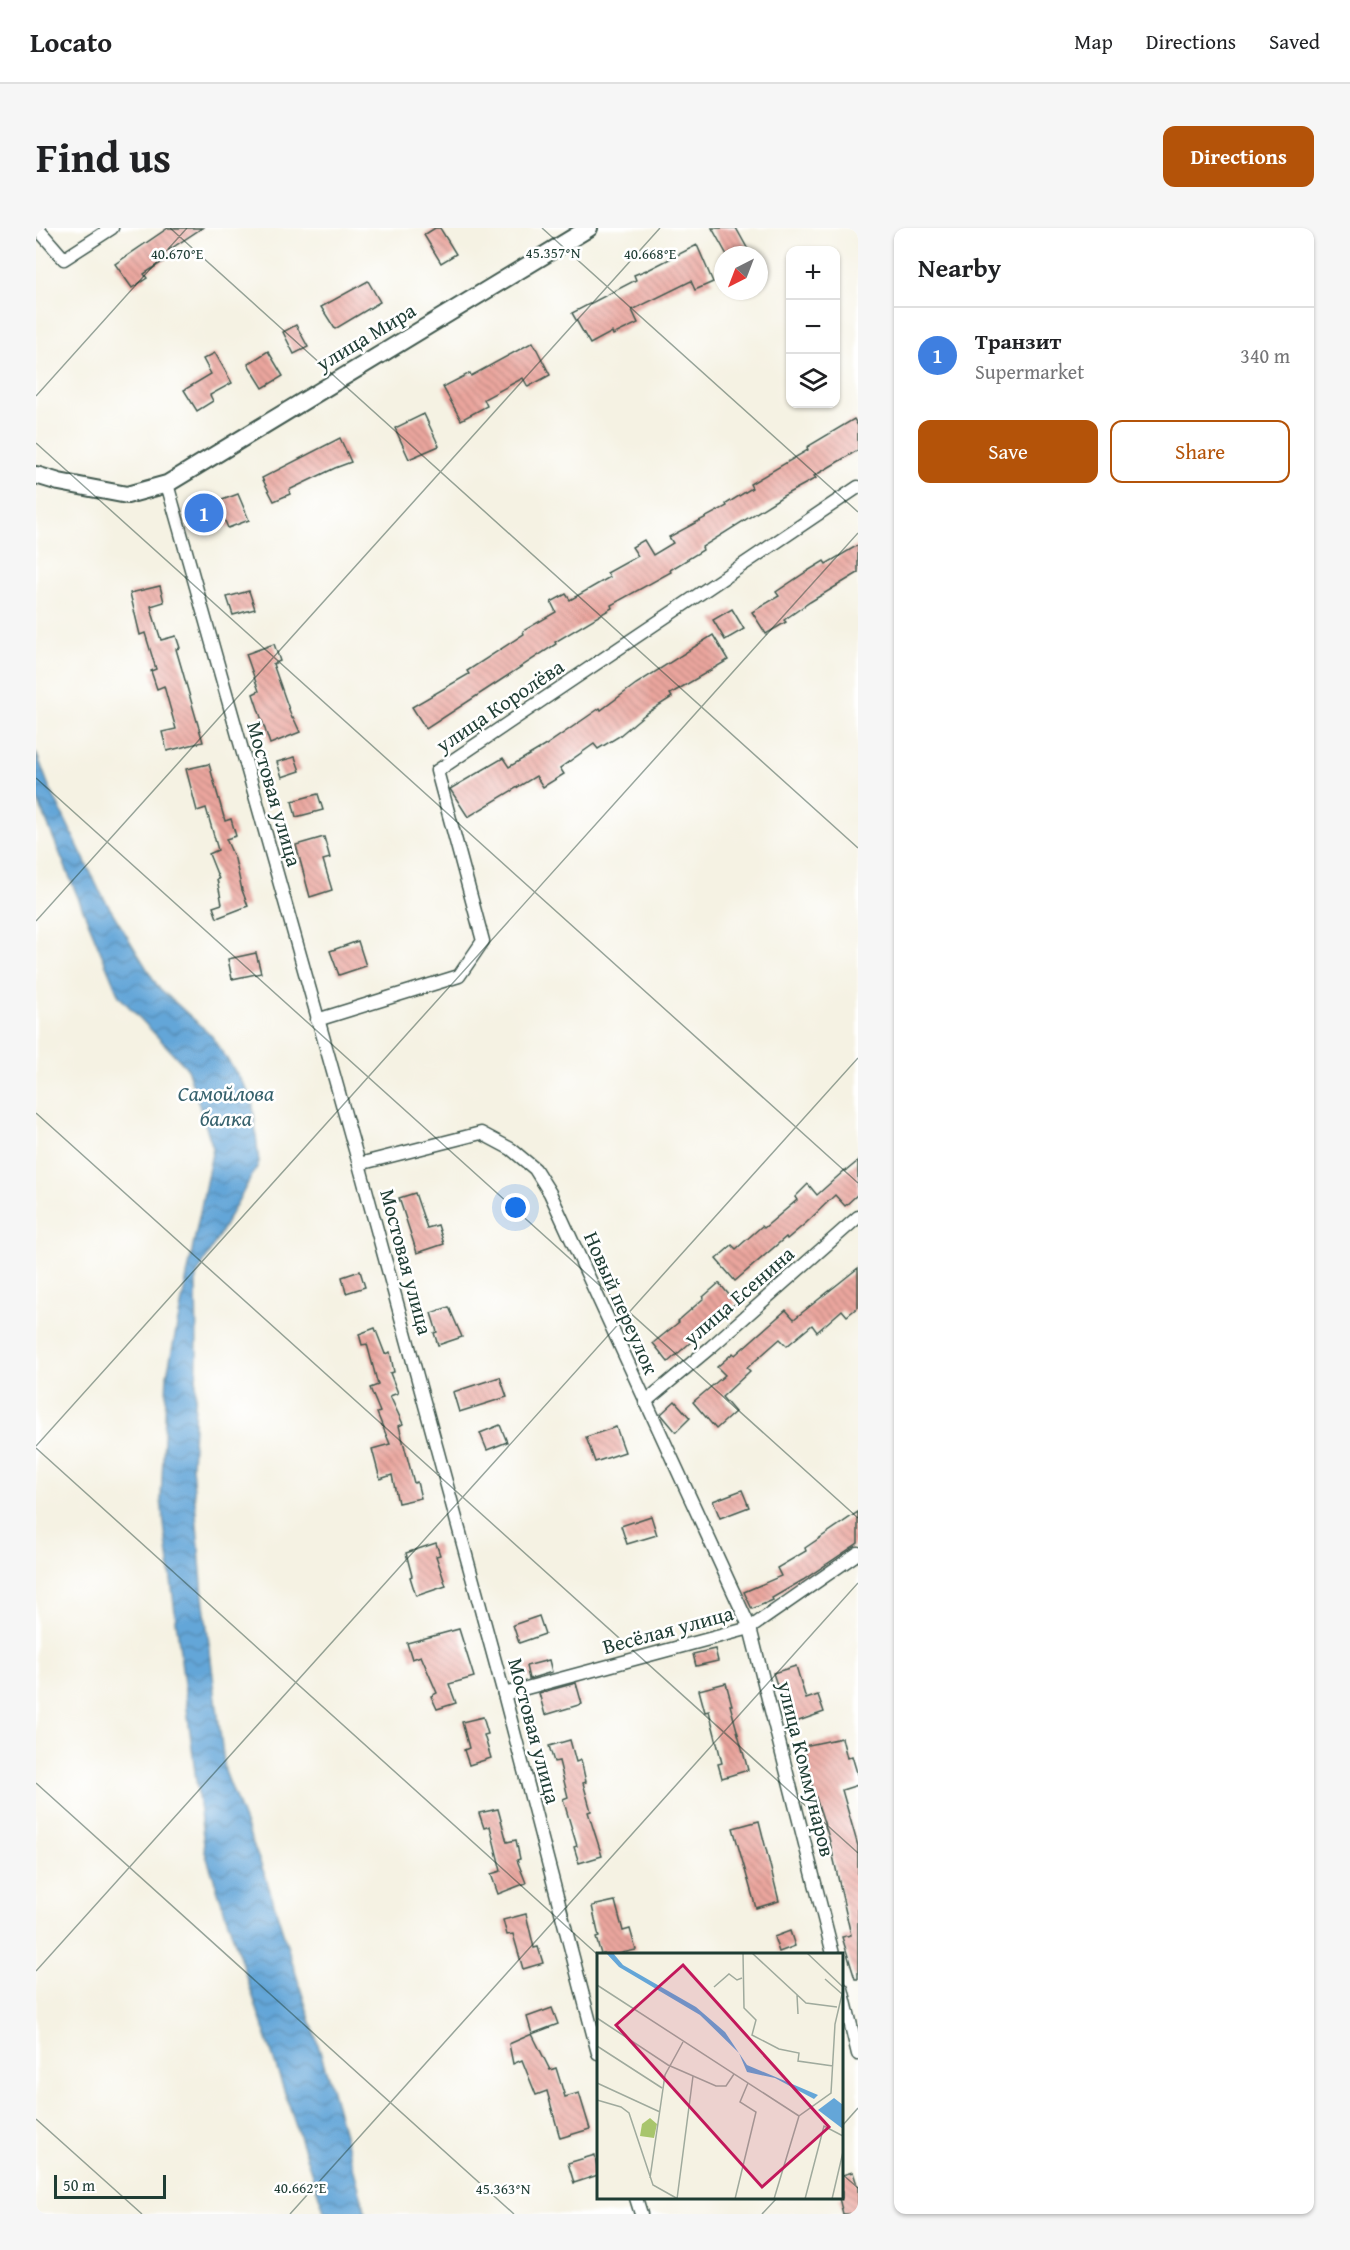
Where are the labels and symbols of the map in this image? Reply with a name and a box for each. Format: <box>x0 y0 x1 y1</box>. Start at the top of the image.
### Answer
text: 45.357°N <box>526 242 581 263</box>
text: 40.670°E <box>151 243 204 264</box>
text: 40.668°E <box>624 243 677 264</box>
north arrow <box>714 246 768 300</box>
street label: улица Мира <box>309 295 422 379</box>
pin: 1 <box>184 490 224 536</box>
street label: улица Королёва <box>429 651 570 761</box>
street label: Мостовая улица <box>239 718 310 870</box>
water label: Самойлова балка <box>178 1077 274 1134</box>
street label: Мостовая улица <box>372 1186 441 1338</box>
your location <box>501 1193 530 1222</box>
street label: Новый переулок <box>576 1226 667 1379</box>
street label: улица Есенина <box>676 1239 801 1353</box>
street label: Весёлая улица <box>599 1597 737 1662</box>
street label: Мостовая улица <box>500 1655 569 1807</box>
street label: улица Коммунаров <box>769 1677 843 1860</box>
inset map <box>597 1953 843 2199</box>
scale bar <box>54 2172 166 2200</box>
text: 40.662°E <box>274 2177 327 2198</box>
text: 45.363°N <box>476 2178 531 2199</box>

